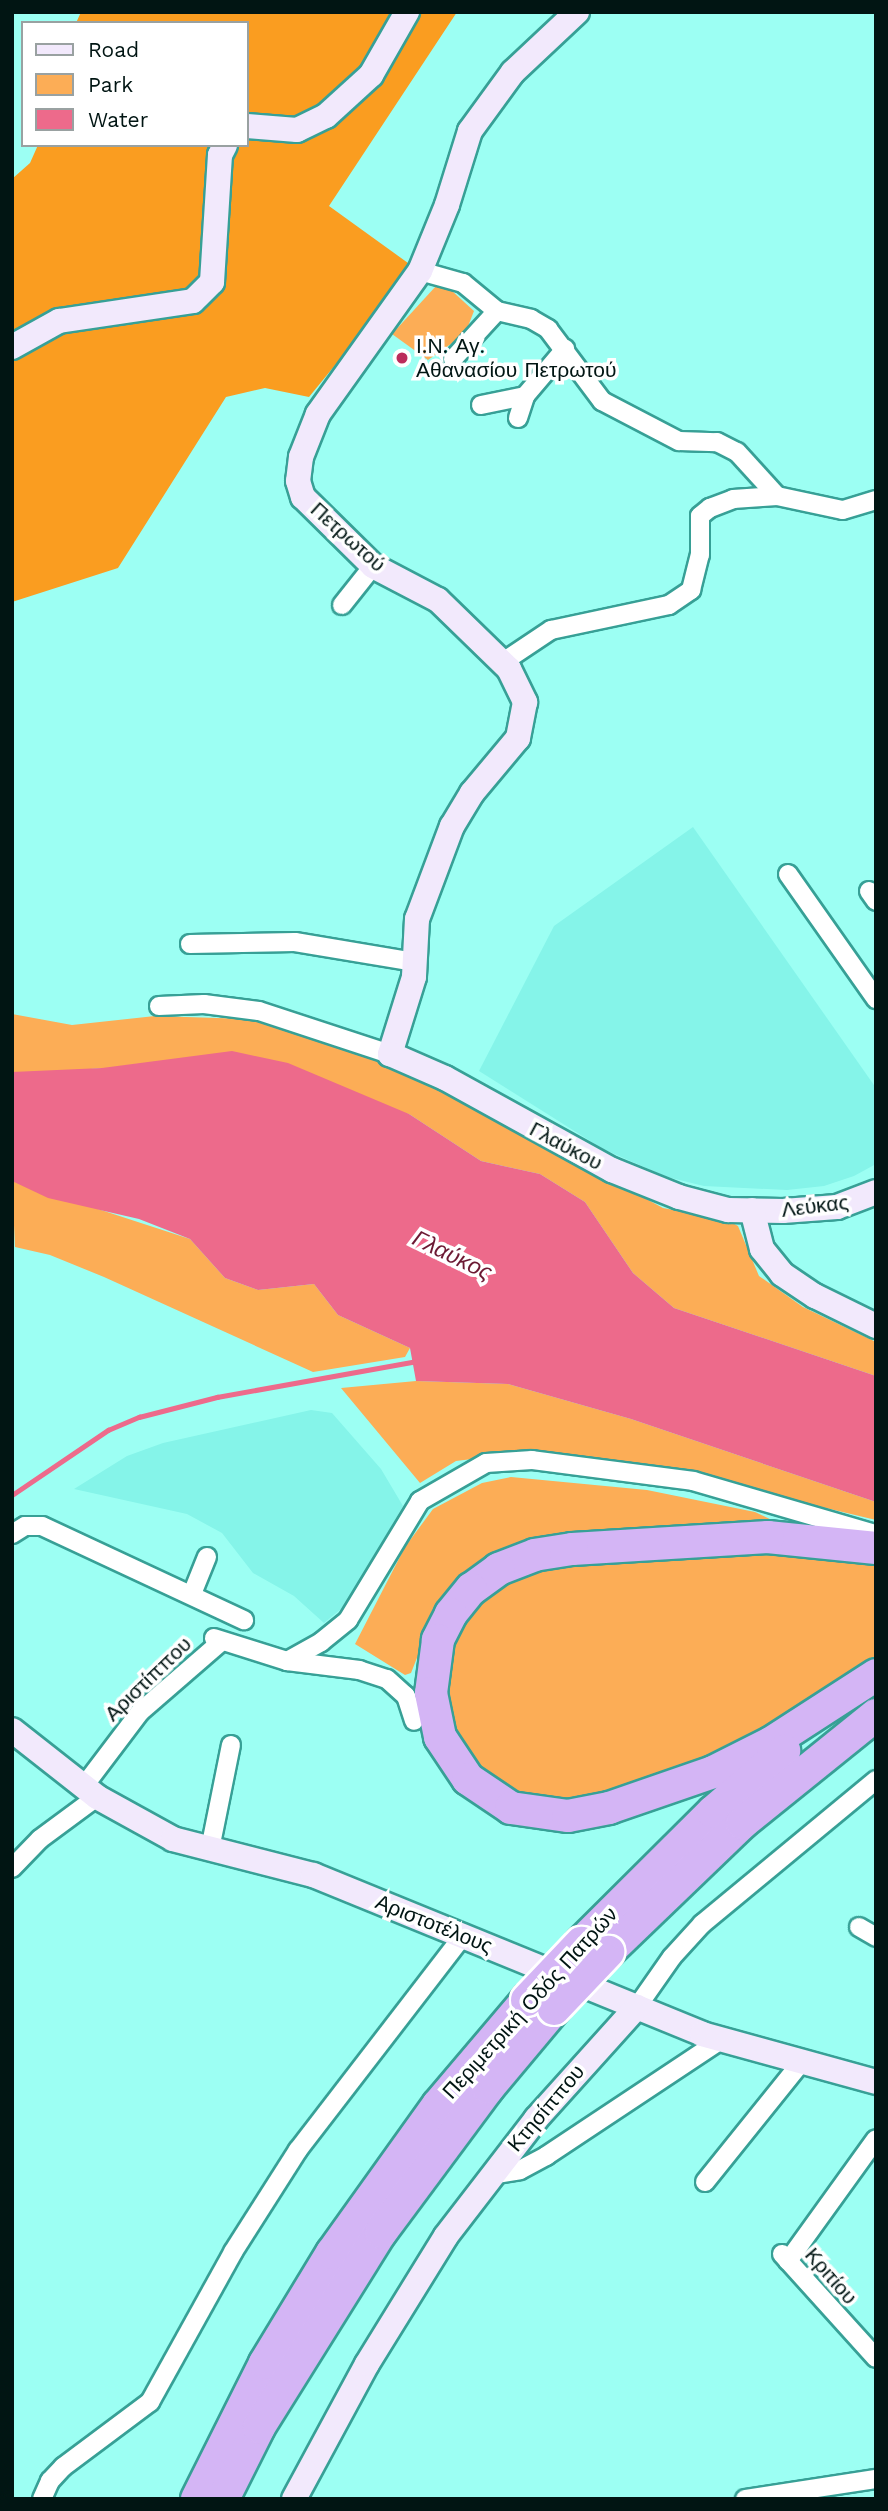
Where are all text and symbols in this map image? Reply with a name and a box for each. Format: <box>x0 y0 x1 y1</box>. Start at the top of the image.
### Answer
legend <box>21 21 248 147</box>
text: Road <box>88 37 139 62</box>
text: Park <box>88 72 133 97</box>
text: Water <box>88 107 148 132</box>
place label: Ι.Ν. Αγ. Αθανασίου Πετρωτού <box>416 333 616 383</box>
marker: Ι.Ν. Αγ. Αθανασίου Πετρωτού <box>394 350 410 366</box>
street label: Πετρωτού <box>305 497 391 577</box>
street label: Γλαύκου <box>525 1116 607 1176</box>
street label: Λεύκας <box>780 1189 850 1223</box>
water label: Γλαύκος <box>408 1225 496 1287</box>
street label: Αριστίππου <box>99 1632 197 1726</box>
street label: Αριστοτέλους <box>372 1889 496 1959</box>
street label: Περιμετρική Οδός Πατρών <box>437 1902 623 2104</box>
street label: Κτησίππου <box>502 2059 590 2157</box>
street label: Κριτίου <box>800 2243 862 2309</box>

